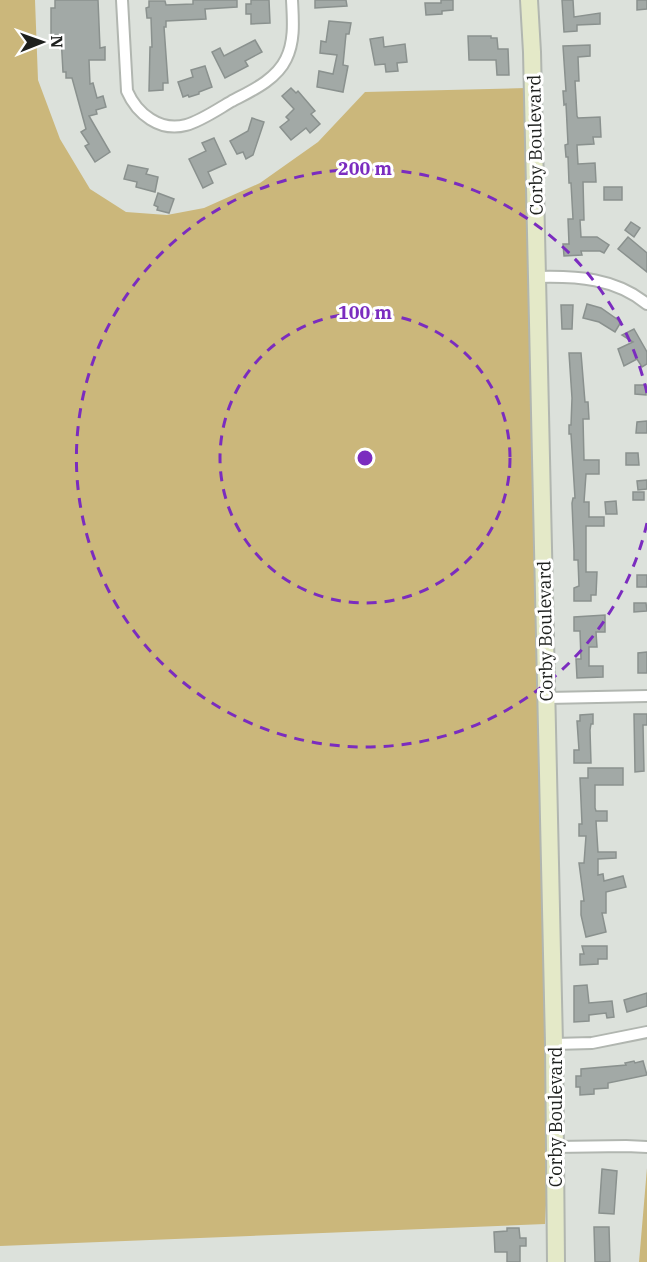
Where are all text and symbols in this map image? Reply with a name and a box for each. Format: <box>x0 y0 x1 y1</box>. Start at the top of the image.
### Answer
north arrow <box>12 12 72 72</box>
text: N <box>47 35 67 48</box>
street label: Corby Boulevard <box>522 74 548 216</box>
text: 200 m <box>338 157 393 180</box>
text: 100 m <box>338 301 393 324</box>
centre of rings <box>355 448 375 468</box>
street label: Corby Boulevard <box>532 560 558 702</box>
street label: Corby Boulevard <box>544 1047 567 1187</box>

